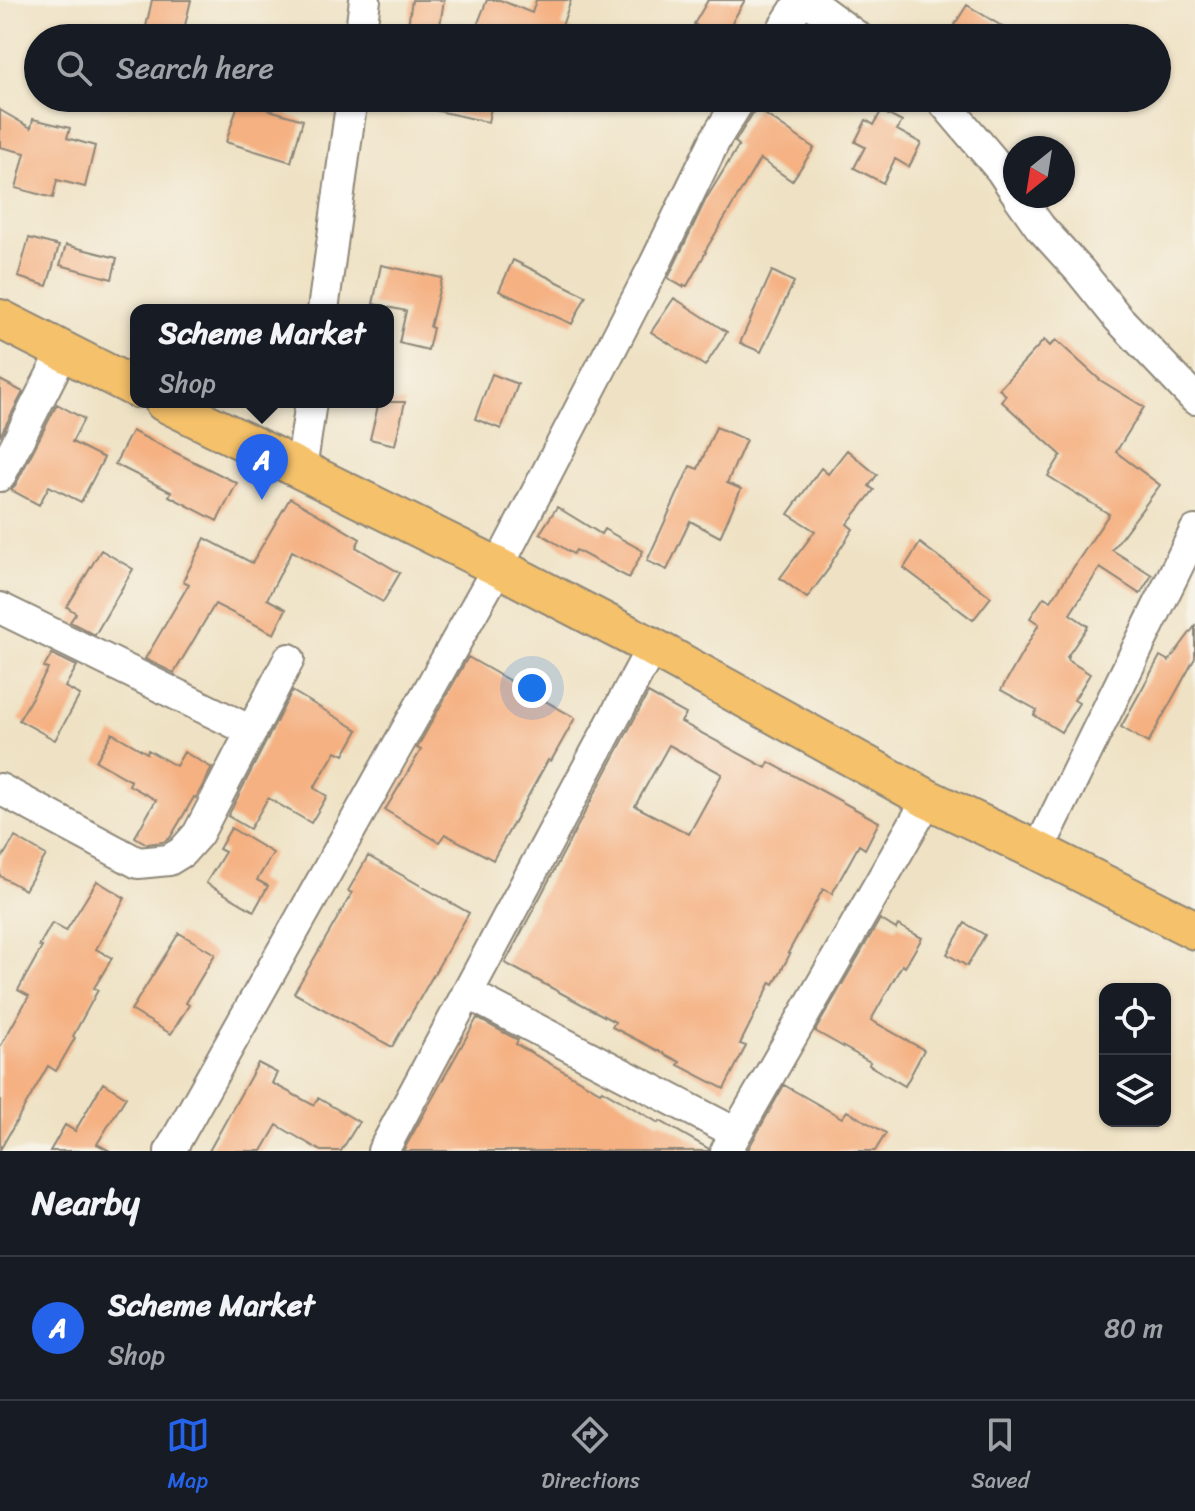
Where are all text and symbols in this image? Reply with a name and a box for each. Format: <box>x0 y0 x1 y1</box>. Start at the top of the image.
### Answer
search box <box>24 24 1171 112</box>
text: Search here <box>116 41 274 95</box>
icon: search <box>52 46 96 90</box>
north arrow <box>1003 136 1075 208</box>
popup <box>130 304 394 408</box>
text: Scheme Market <box>159 306 365 360</box>
text: Shop <box>159 360 216 406</box>
pin: A <box>236 434 288 500</box>
your location <box>512 668 552 708</box>
map controls <box>1099 983 1171 1127</box>
button: locate <box>1099 983 1171 1055</box>
button: layers <box>1099 1055 1171 1127</box>
text: Nearby <box>32 1173 140 1233</box>
text: Scheme Market <box>108 1278 315 1332</box>
text: A <box>49 1305 67 1351</box>
text: 80 m <box>1104 1305 1163 1351</box>
text: Shop <box>108 1332 165 1378</box>
tab: Map <box>166 1413 210 1500</box>
tab: Directions <box>541 1413 640 1500</box>
tab: Saved <box>971 1413 1029 1500</box>

